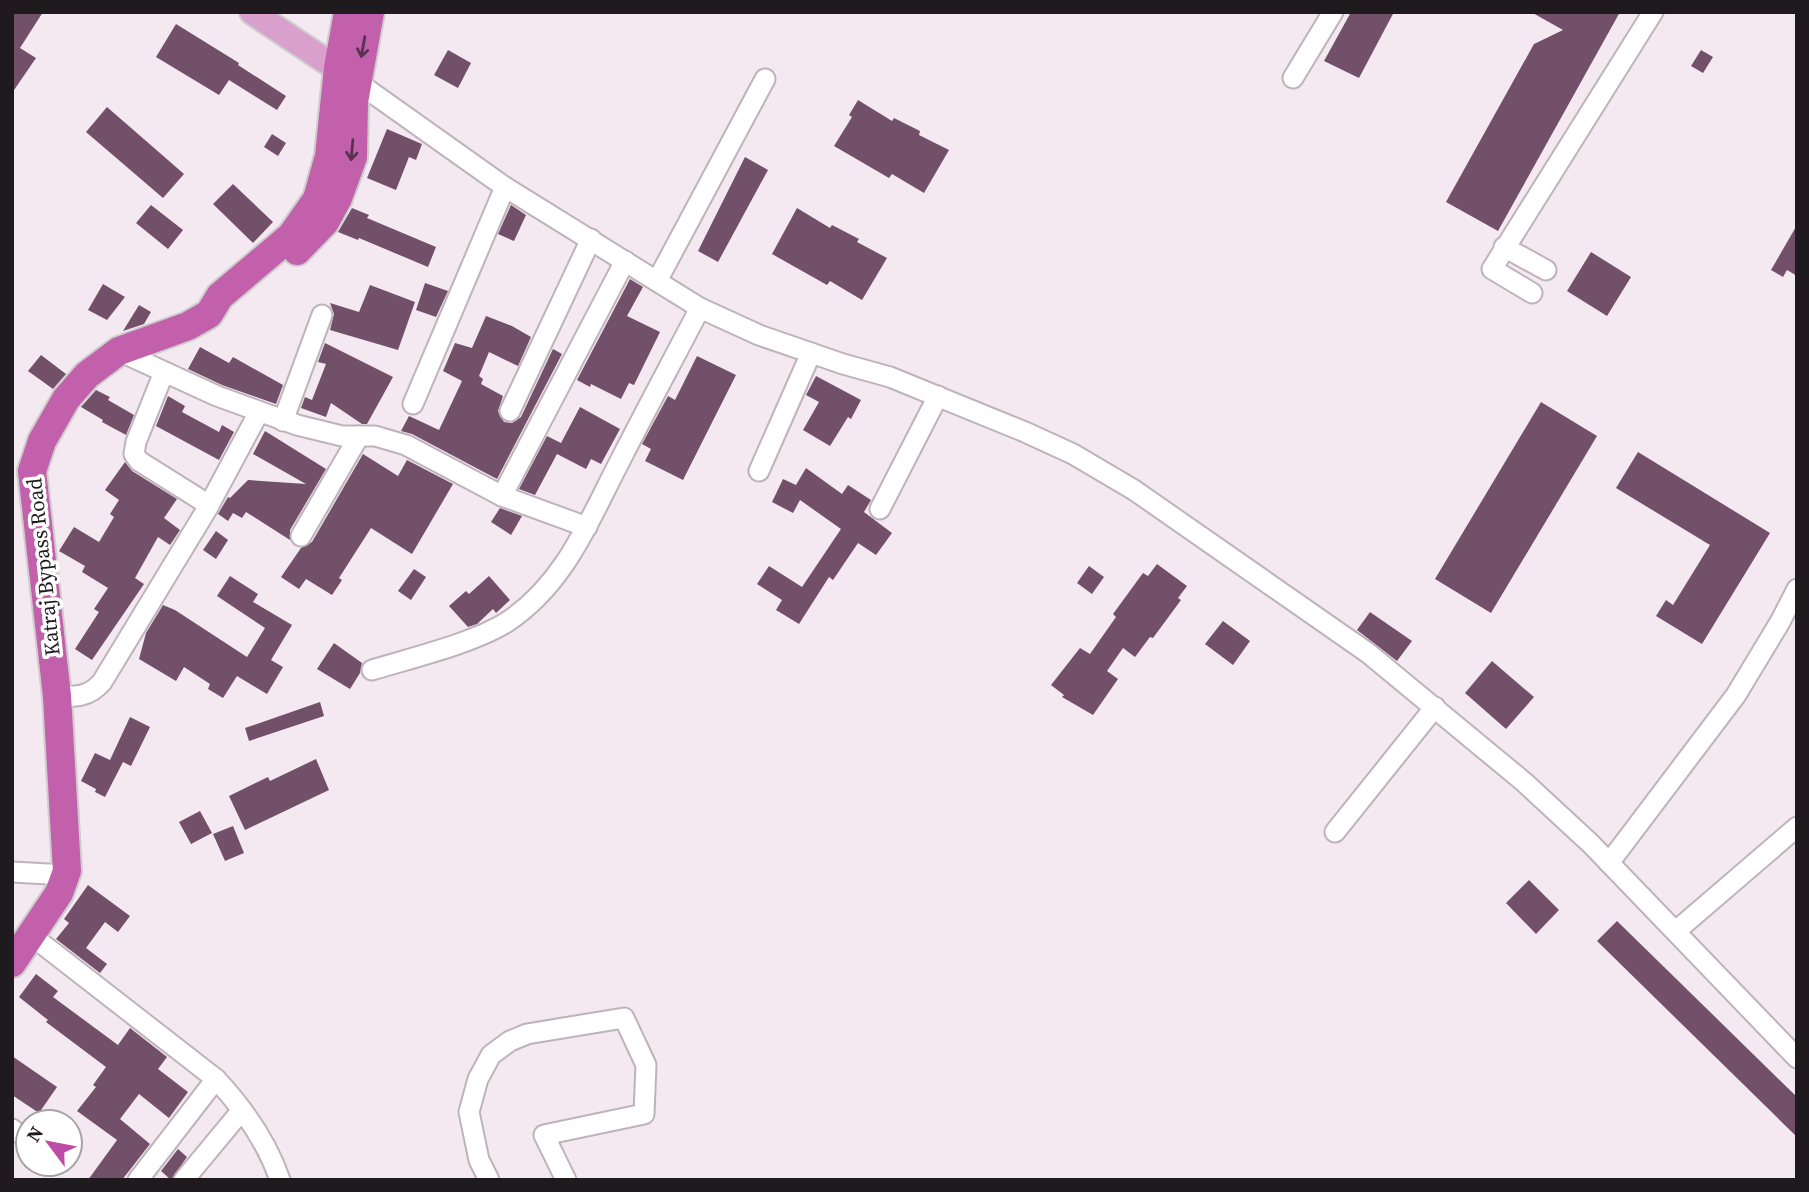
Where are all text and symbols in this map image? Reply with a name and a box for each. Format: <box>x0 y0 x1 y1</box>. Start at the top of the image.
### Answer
one-way arrow <box>356 35 369 58</box>
one-way arrow <box>345 138 358 161</box>
street label: Katraj Bypass Road <box>19 477 67 657</box>
north arrow <box>14 1108 84 1178</box>
text: N <box>20 1121 49 1147</box>

